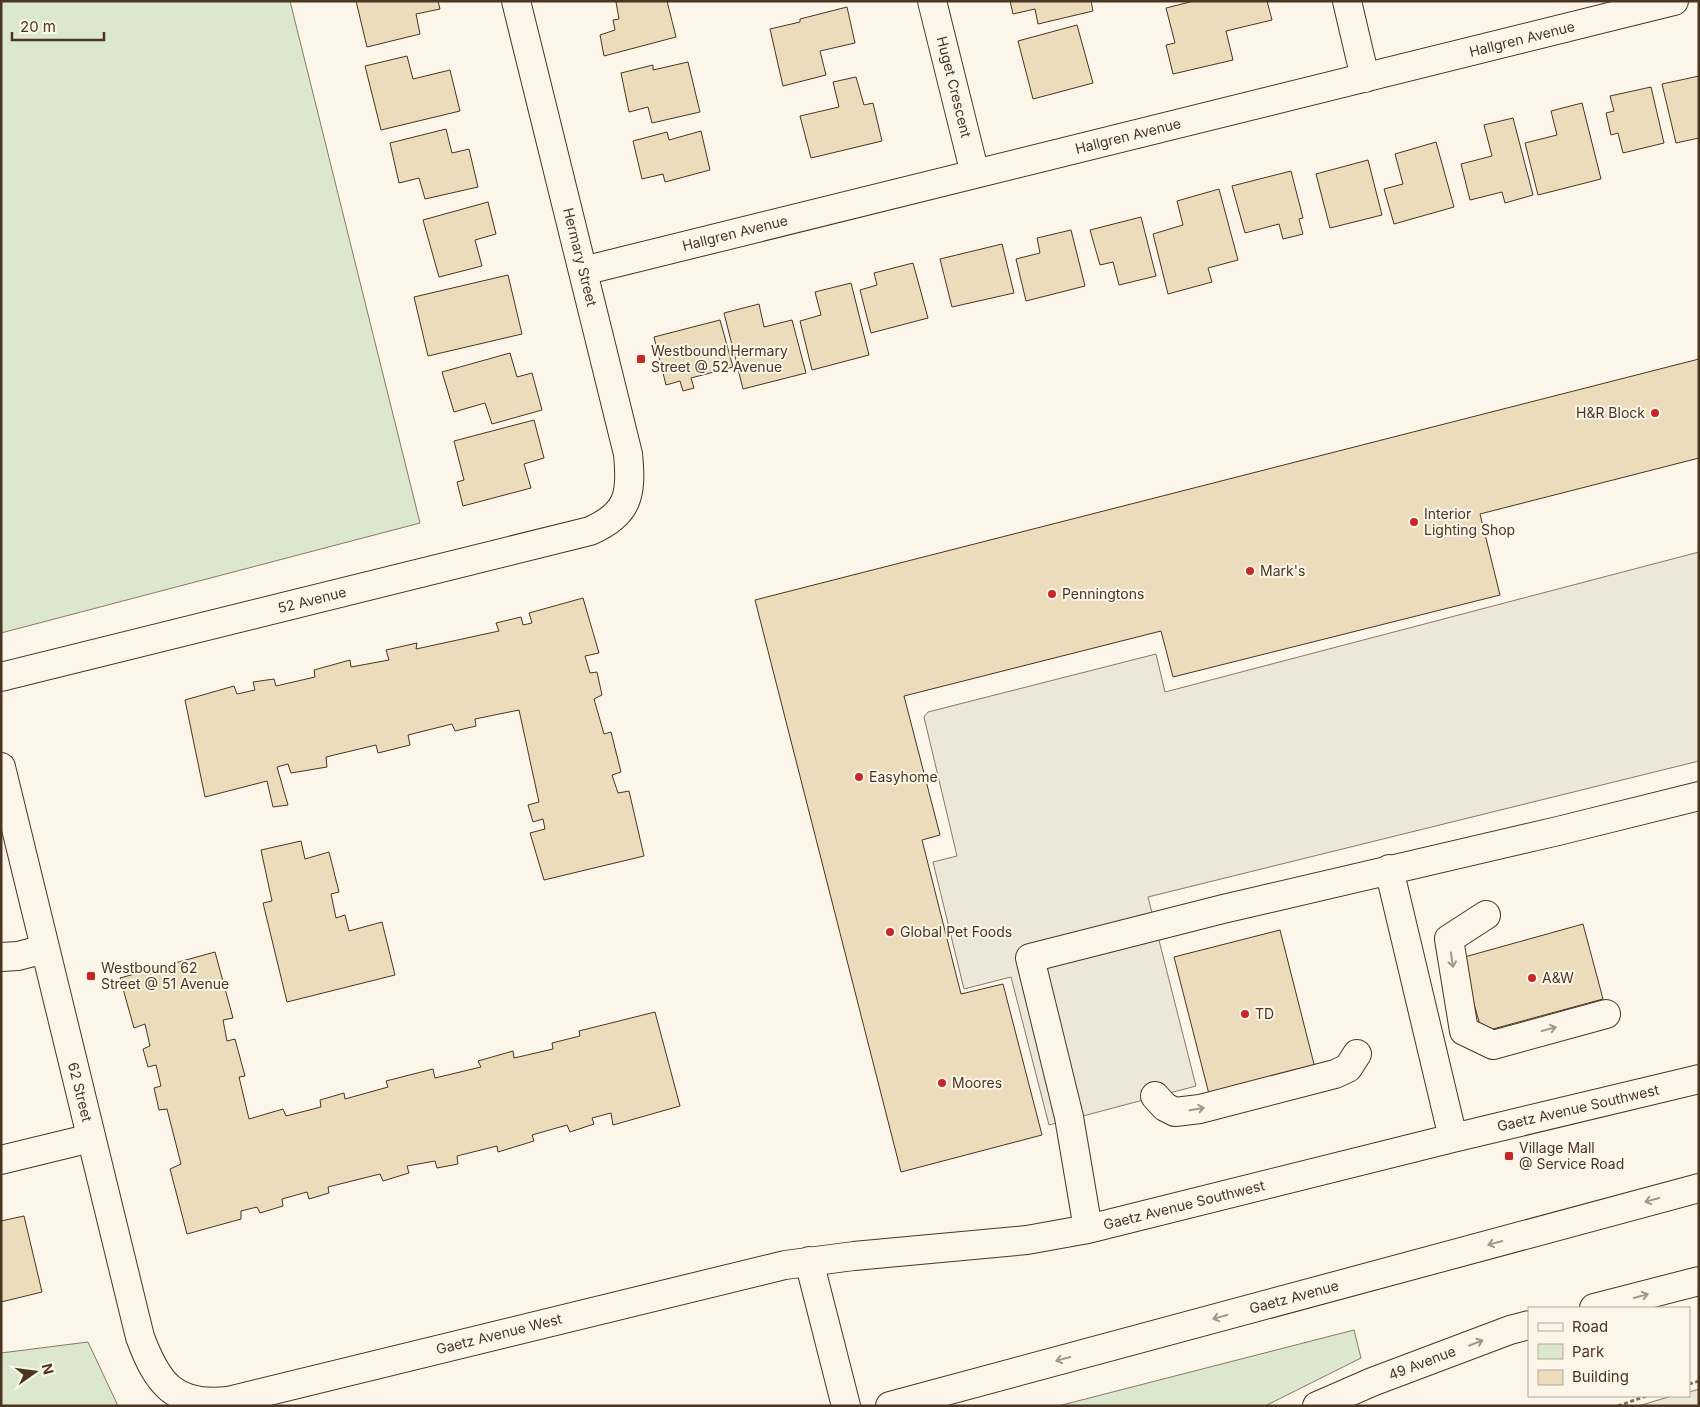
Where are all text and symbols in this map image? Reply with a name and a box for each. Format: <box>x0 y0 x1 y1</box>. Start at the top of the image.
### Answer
scale bar <box>12 10 105 42</box>
text: 20 m <box>20 17 56 36</box>
street label: Hallgren Avenue <box>1467 17 1576 60</box>
street label: Huget Crescent <box>934 34 975 140</box>
street label: Hallgren Avenue <box>1073 114 1182 157</box>
street label: Hermary Street <box>560 206 601 308</box>
street label: Hallgren Avenue <box>680 211 789 254</box>
place label: Westbound Hermary Street @ 52 Avenue <box>651 342 788 375</box>
marker: Westbound Hermary Street @ 52 Avenue <box>635 353 647 365</box>
place label: H&R Block <box>1576 404 1645 421</box>
marker: H&R Block <box>1649 407 1661 419</box>
place label: Interior Lighting Shop <box>1424 505 1515 538</box>
marker: Interior Lighting Shop <box>1408 516 1420 528</box>
place label: Mark's <box>1260 562 1305 579</box>
marker: Mark's <box>1244 565 1256 577</box>
street label: 52 Avenue <box>276 583 348 616</box>
place label: Penningtons <box>1062 585 1144 602</box>
marker: Penningtons <box>1046 588 1058 600</box>
place label: Easyhome <box>869 768 938 785</box>
marker: Easyhome <box>853 771 865 783</box>
place label: Global Pet Foods <box>900 923 1012 940</box>
marker: Global Pet Foods <box>884 926 896 938</box>
one-way arrow <box>1448 952 1458 968</box>
place label: Westbound 62 Street @ 51 Avenue <box>101 959 229 992</box>
place label: A&W <box>1542 969 1574 986</box>
marker: Westbound 62 Street @ 51 Avenue <box>85 970 97 982</box>
marker: A&W <box>1526 972 1538 984</box>
place label: TD <box>1255 1005 1274 1022</box>
marker: TD <box>1239 1008 1251 1020</box>
one-way arrow <box>1541 1024 1557 1034</box>
street label: 62 Street <box>65 1060 96 1124</box>
place label: Moores <box>952 1074 1002 1091</box>
marker: Moores <box>936 1077 948 1089</box>
street label: Gaetz Avenue Southwest <box>1495 1081 1661 1134</box>
one-way arrow <box>1189 1103 1205 1113</box>
place label: Village Mall @ Service Road <box>1519 1139 1624 1172</box>
marker: Village Mall @ Service Road <box>1503 1150 1515 1162</box>
street label: Gaetz Avenue Southwest <box>1101 1176 1267 1233</box>
one-way arrow <box>1644 1196 1660 1206</box>
one-way arrow <box>1487 1238 1503 1248</box>
street label: Gaetz Avenue <box>1247 1276 1340 1317</box>
one-way arrow <box>1632 1291 1648 1300</box>
legend <box>1528 1307 1690 1397</box>
street label: Gaetz Avenue West <box>434 1310 564 1357</box>
one-way arrow <box>1212 1313 1228 1322</box>
text: Road <box>1572 1317 1608 1336</box>
one-way arrow <box>1468 1338 1483 1347</box>
street label: 49 Avenue <box>1386 1342 1458 1383</box>
text: Park <box>1572 1342 1605 1361</box>
north arrow <box>10 1347 60 1397</box>
one-way arrow <box>1055 1355 1071 1364</box>
text: N <box>39 1362 58 1376</box>
text: Building <box>1572 1367 1629 1386</box>

